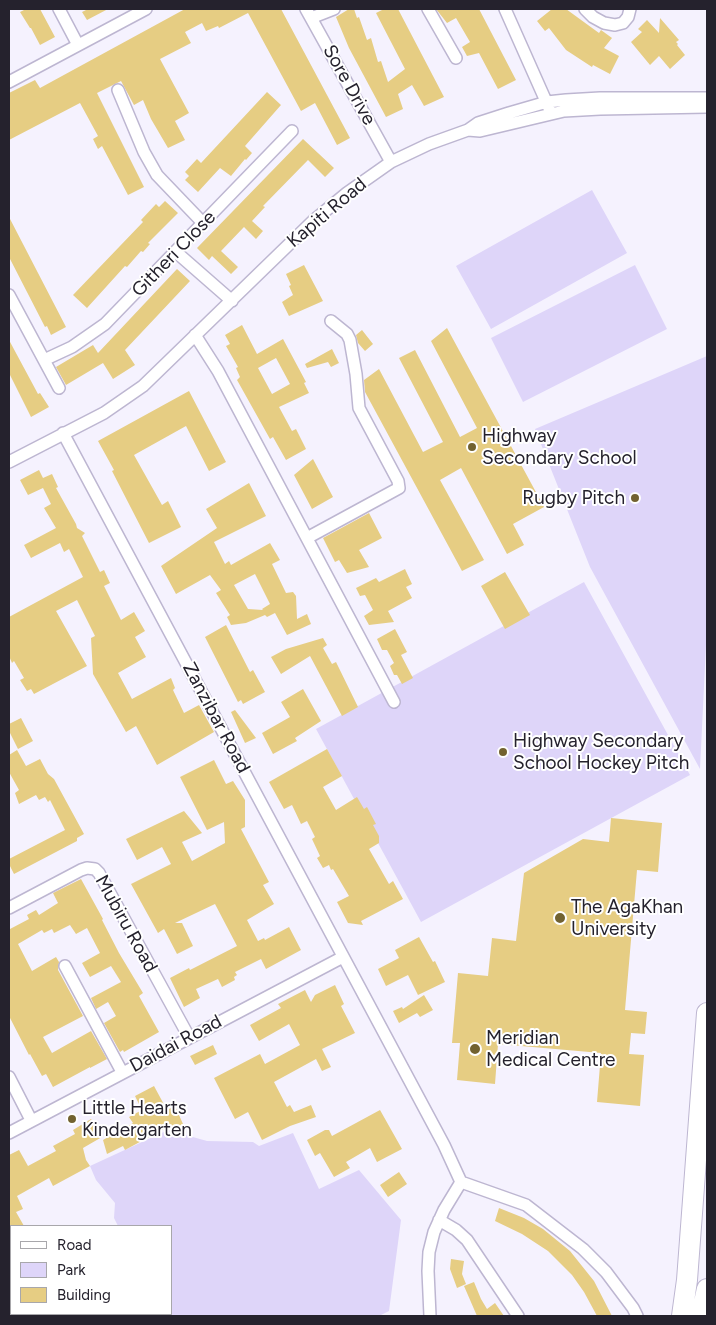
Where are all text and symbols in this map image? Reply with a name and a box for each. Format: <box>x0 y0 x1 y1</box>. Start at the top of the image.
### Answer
street label: Sore Drive <box>318 41 380 129</box>
street label: Kapiti Road <box>283 173 371 253</box>
street label: Githeri Close <box>127 206 221 302</box>
place label: Highway Secondary School <box>482 425 637 469</box>
marker: Highway Secondary School <box>466 441 478 453</box>
place label: Rugby Pitch <box>522 487 625 509</box>
marker: Rugby Pitch <box>629 492 641 504</box>
street label: Zanzibar Road <box>177 659 255 777</box>
place label: Highway Secondary School Hockey Pitch <box>513 730 689 774</box>
marker: Highway Secondary School Hockey Pitch <box>497 746 509 758</box>
street label: Mubiru Road <box>90 871 162 977</box>
place label: The AgaKhan University <box>571 896 683 940</box>
marker: The AgaKhan University <box>553 911 567 925</box>
street label: Daidai Road <box>126 1010 226 1078</box>
place label: Meridian Medical Centre <box>486 1027 615 1071</box>
marker: Meridian Medical Centre <box>468 1042 482 1056</box>
place label: Little Hearts Kindergarten <box>82 1097 192 1141</box>
marker: Little Hearts Kindergarten <box>66 1113 78 1125</box>
legend <box>10 1225 172 1315</box>
text: Road <box>57 1236 92 1254</box>
text: Park <box>57 1261 86 1279</box>
text: Building <box>57 1286 111 1304</box>

